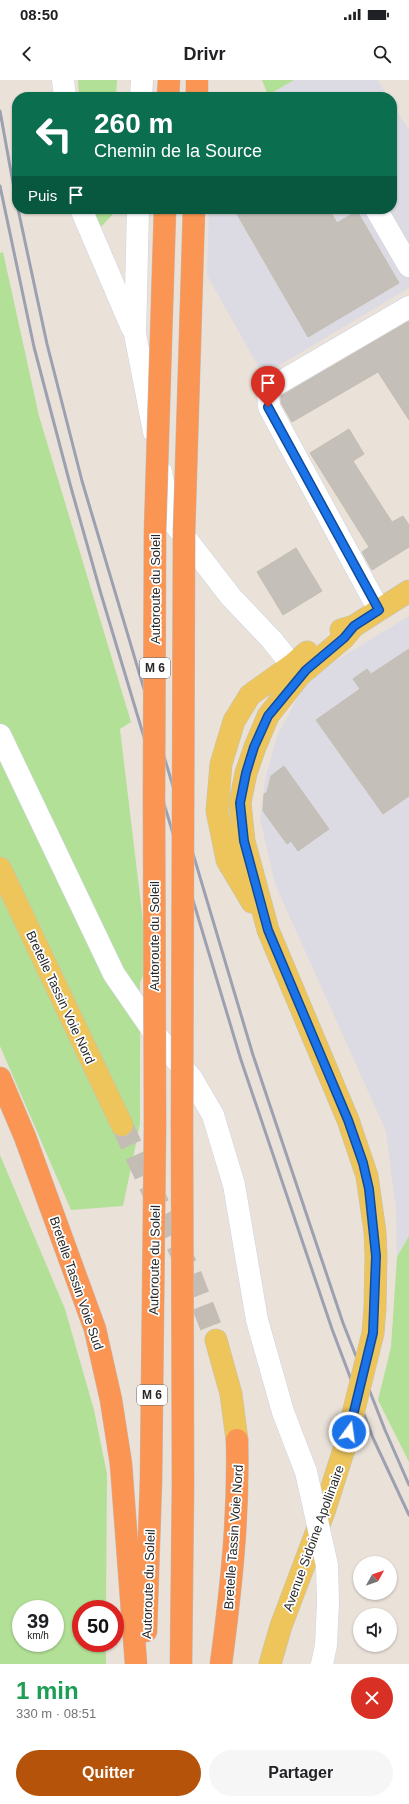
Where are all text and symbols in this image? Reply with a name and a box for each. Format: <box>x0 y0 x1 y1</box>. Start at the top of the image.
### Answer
text: 08:50 <box>20 6 58 23</box>
icon: back <box>16 43 38 65</box>
icon: search <box>371 43 393 65</box>
text: Drivr <box>183 44 226 64</box>
icon: left <box>28 108 80 160</box>
text: 260 m <box>94 108 173 139</box>
text: Chemin de la Source <box>94 141 262 161</box>
icon: arrive <box>65 184 87 206</box>
text: Puis <box>28 187 57 204</box>
pin <box>251 366 285 407</box>
icon: arrive <box>257 372 279 394</box>
street label: Autoroute du Soleil <box>148 534 163 644</box>
road number: M 6 <box>140 658 170 678</box>
street label: Autoroute du Soleil <box>147 881 162 991</box>
street label: Bretelle Tassin Voie Nord <box>23 928 98 1066</box>
street label: Autoroute du Soleil <box>146 1205 163 1315</box>
street label: Bretelle Tassin Voie Sud <box>47 1215 106 1352</box>
road number: M 6 <box>137 1385 167 1405</box>
position arrow <box>328 1411 370 1453</box>
street label: Avenue Sidoine Apollinaire <box>280 1463 347 1613</box>
street label: Bretelle Tassin Voie Nord <box>221 1464 246 1610</box>
street label: Autoroute du Soleil <box>139 1529 158 1639</box>
north arrow <box>353 1556 397 1600</box>
map controls <box>353 1556 397 1652</box>
speed limit sign: 50 <box>72 1600 124 1652</box>
button: sound <box>353 1608 397 1652</box>
text: 39 <box>27 1610 49 1632</box>
text: km/h <box>27 1630 49 1641</box>
text: 1 min <box>16 1677 79 1704</box>
button: close <box>351 1677 393 1719</box>
text: 330 m · 08:51 <box>16 1706 96 1721</box>
button: Quitter <box>16 1750 201 1796</box>
button: Partager <box>209 1750 393 1796</box>

